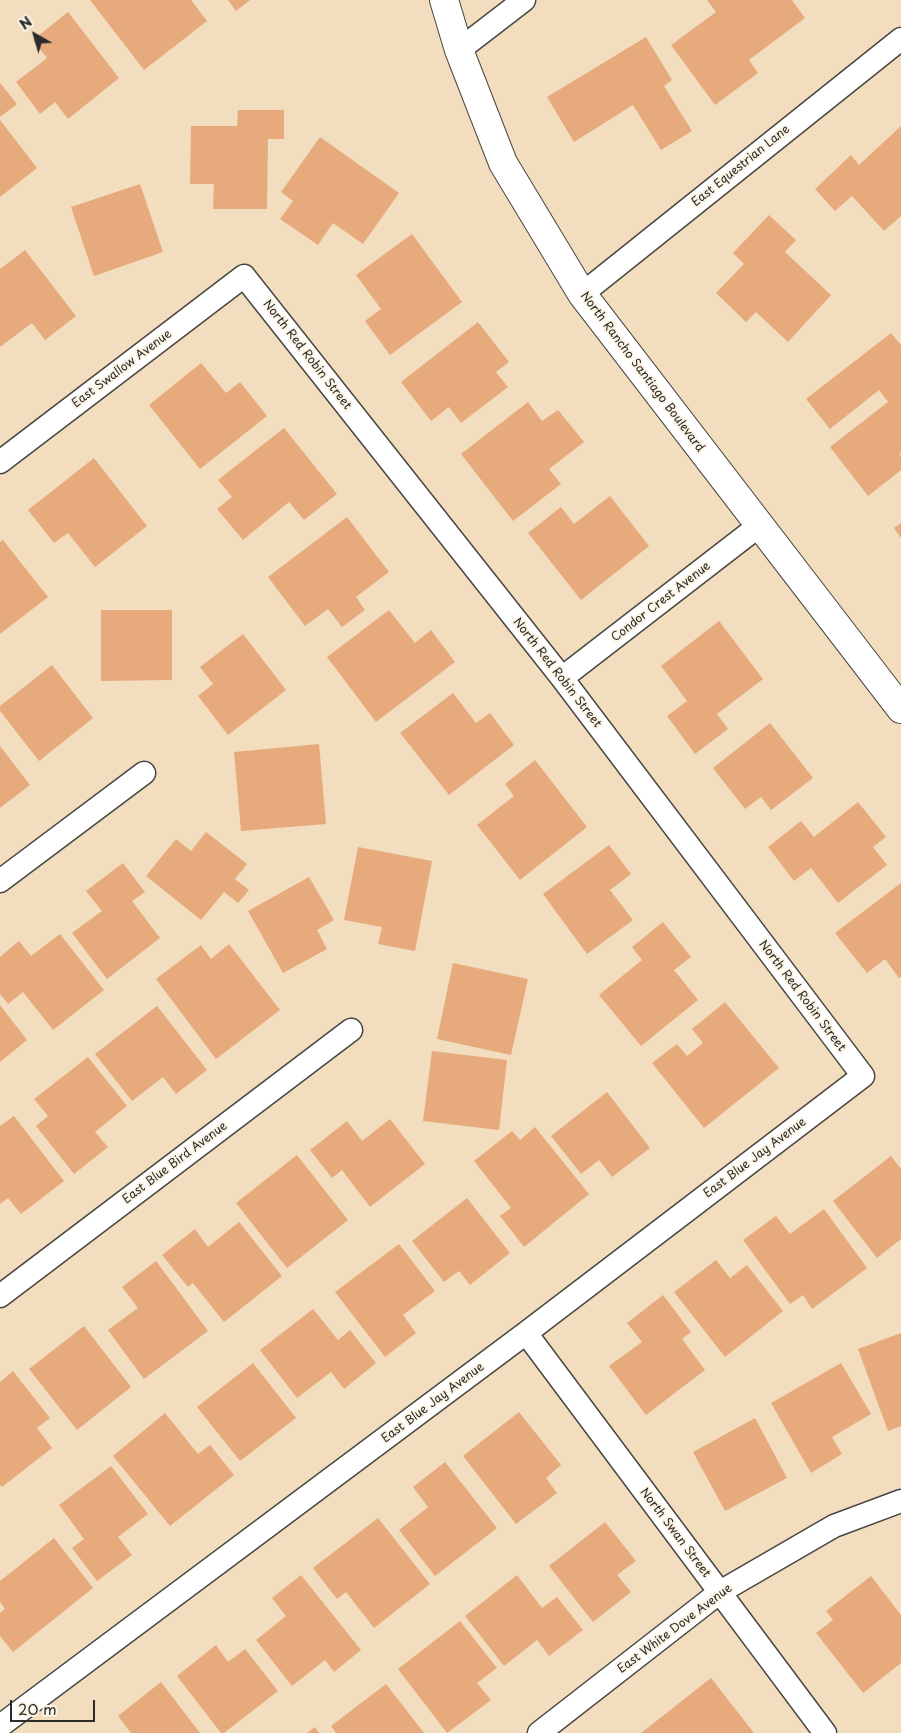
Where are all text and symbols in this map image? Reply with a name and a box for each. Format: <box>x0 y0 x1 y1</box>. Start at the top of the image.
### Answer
north arrow <box>10 10 60 60</box>
text: N <box>15 11 36 34</box>
street label: East Equestrian Lane <box>689 122 793 210</box>
street label: North Rancho Santiago Boulevard <box>577 289 707 455</box>
street label: North Red Robin Street <box>260 297 354 413</box>
street label: East Swallow Avenue <box>70 327 174 411</box>
street label: Condor Crest Avenue <box>609 559 713 645</box>
street label: North Red Robin Street <box>510 615 604 731</box>
street label: North Red Robin Street <box>756 938 848 1054</box>
street label: East Blue Jay Avenue <box>701 1115 809 1201</box>
street label: East Blue Bird Avenue <box>120 1119 230 1207</box>
street label: East Blue Jay Avenue <box>379 1360 487 1446</box>
street label: North Swan Street <box>637 1485 713 1581</box>
street label: East White Dove Avenue <box>615 1581 735 1677</box>
scale bar <box>12 1690 98 1722</box>
text: 20 m <box>18 1697 57 1720</box>

